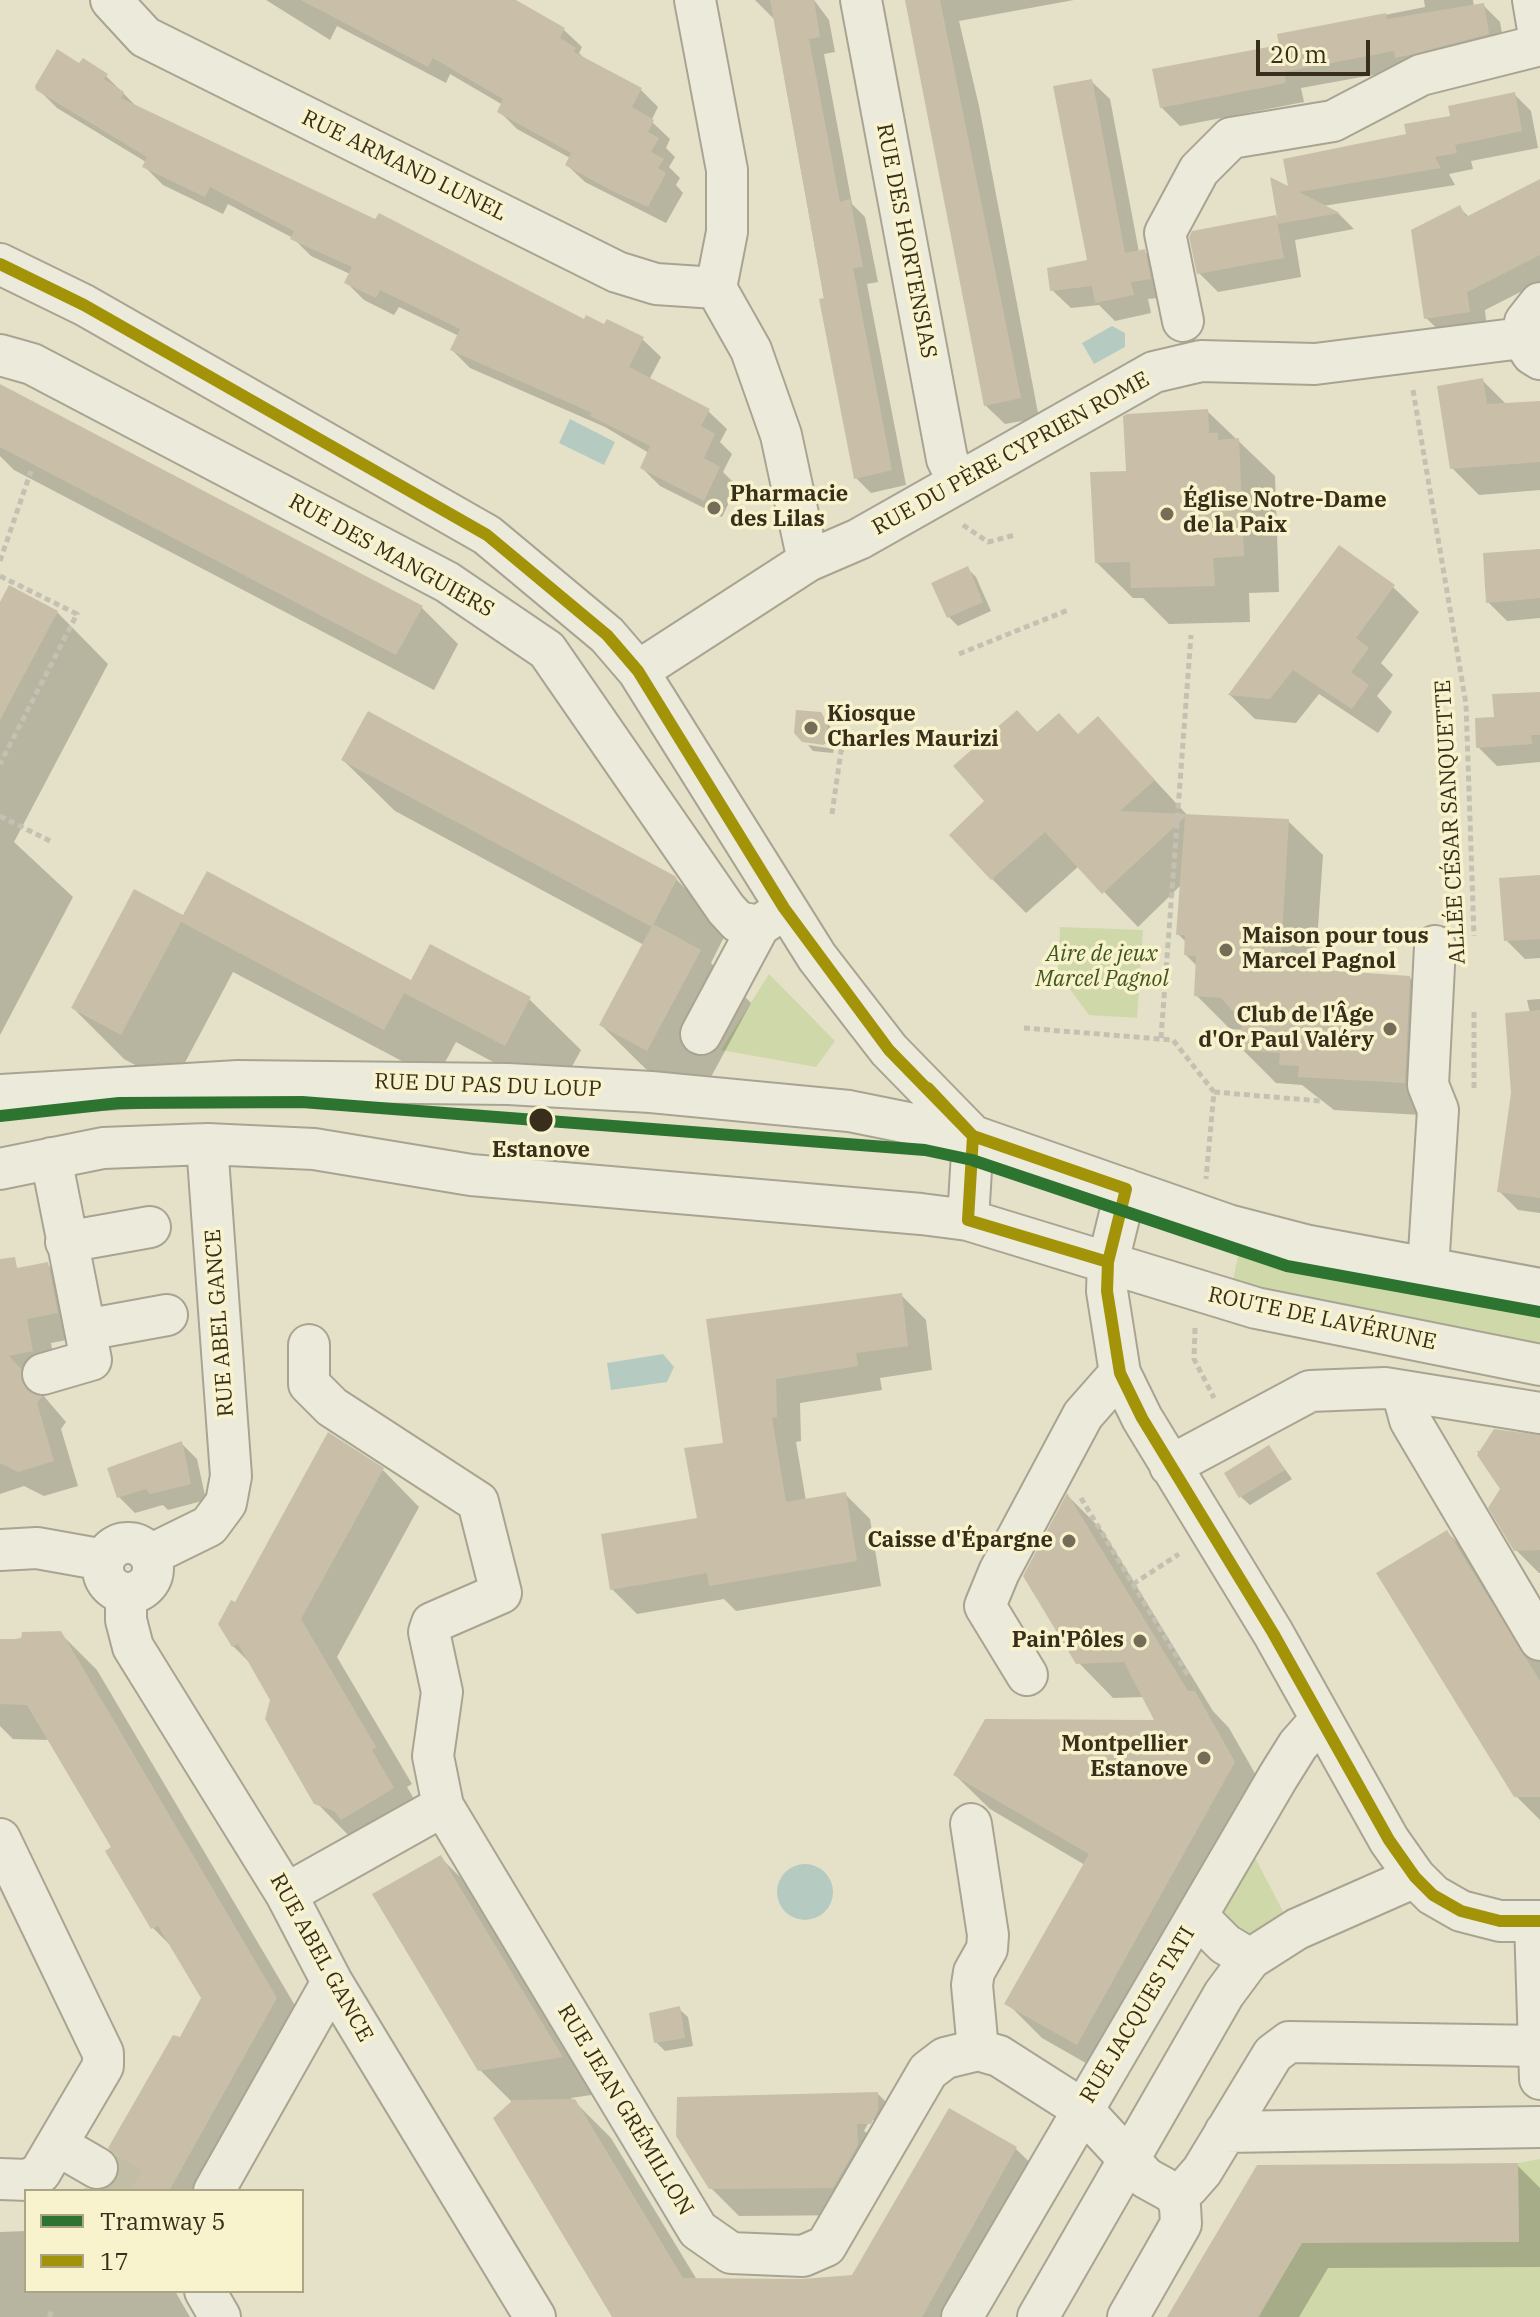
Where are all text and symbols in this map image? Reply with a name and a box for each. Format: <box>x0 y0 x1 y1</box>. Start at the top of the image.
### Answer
scale bar <box>1260 24 1374 74</box>
text: 20 m <box>1270 38 1327 70</box>
street label: RUE ARMAND LUNEL <box>297 105 511 227</box>
street label: RUE DES HORTENSIAS <box>870 121 942 361</box>
street label: RUE DU PÈRE CYPRIEN ROME <box>868 367 1154 541</box>
place label: Pharmacie des Lilas <box>730 482 848 534</box>
place label: Église Notre-Dame de la Paix <box>1183 488 1387 540</box>
street label: RUE DES MANGUIERS <box>284 489 498 623</box>
marker: Pharmacie des Lilas <box>705 499 723 517</box>
marker: Église Notre-Dame de la Paix <box>1158 505 1176 523</box>
street label: ALLÉE CÉSAR SANQUETTE <box>1430 679 1472 965</box>
place label: Kiosque Charles Maurizi <box>827 702 999 754</box>
marker: Kiosque Charles Maurizi <box>802 719 820 737</box>
place label: Maison pour tous Marcel Pagnol <box>1242 924 1429 976</box>
marker: Maison pour tous Marcel Pagnol <box>1217 941 1235 959</box>
park label: Aire de jeux Marcel Pagnol <box>1035 942 1169 994</box>
place label: Club de l'Âge d'Or Paul Valéry <box>1198 1003 1374 1054</box>
marker: Club de l'Âge d'Or Paul Valéry <box>1381 1020 1399 1038</box>
street label: RUE DU PAS DU LOUP <box>374 1069 602 1103</box>
marker: Estanove <box>527 1106 555 1134</box>
place label: Estanove <box>492 1138 590 1164</box>
street label: RUE ABEL GANCE <box>200 1228 240 1418</box>
street label: ROUTE DE LAVÉRUNE <box>1205 1282 1439 1356</box>
place label: Caisse d'Épargne <box>867 1528 1053 1554</box>
marker: Caisse d'Épargne <box>1060 1532 1078 1550</box>
place label: Pain'Pôles <box>1012 1628 1124 1654</box>
marker: Pain'Pôles <box>1131 1632 1149 1650</box>
place label: Montpellier Estanove <box>1061 1732 1188 1784</box>
marker: Montpellier Estanove <box>1195 1749 1213 1767</box>
street label: RUE ABEL GANCE <box>264 1869 378 2047</box>
street label: RUE JACQUES TATI <box>1075 1922 1201 2108</box>
street label: RUE JEAN GRÉMILLON <box>551 2000 699 2220</box>
legend <box>24 2189 304 2293</box>
text: Tramway 5 <box>100 2205 226 2237</box>
text: 17 <box>100 2245 129 2277</box>

